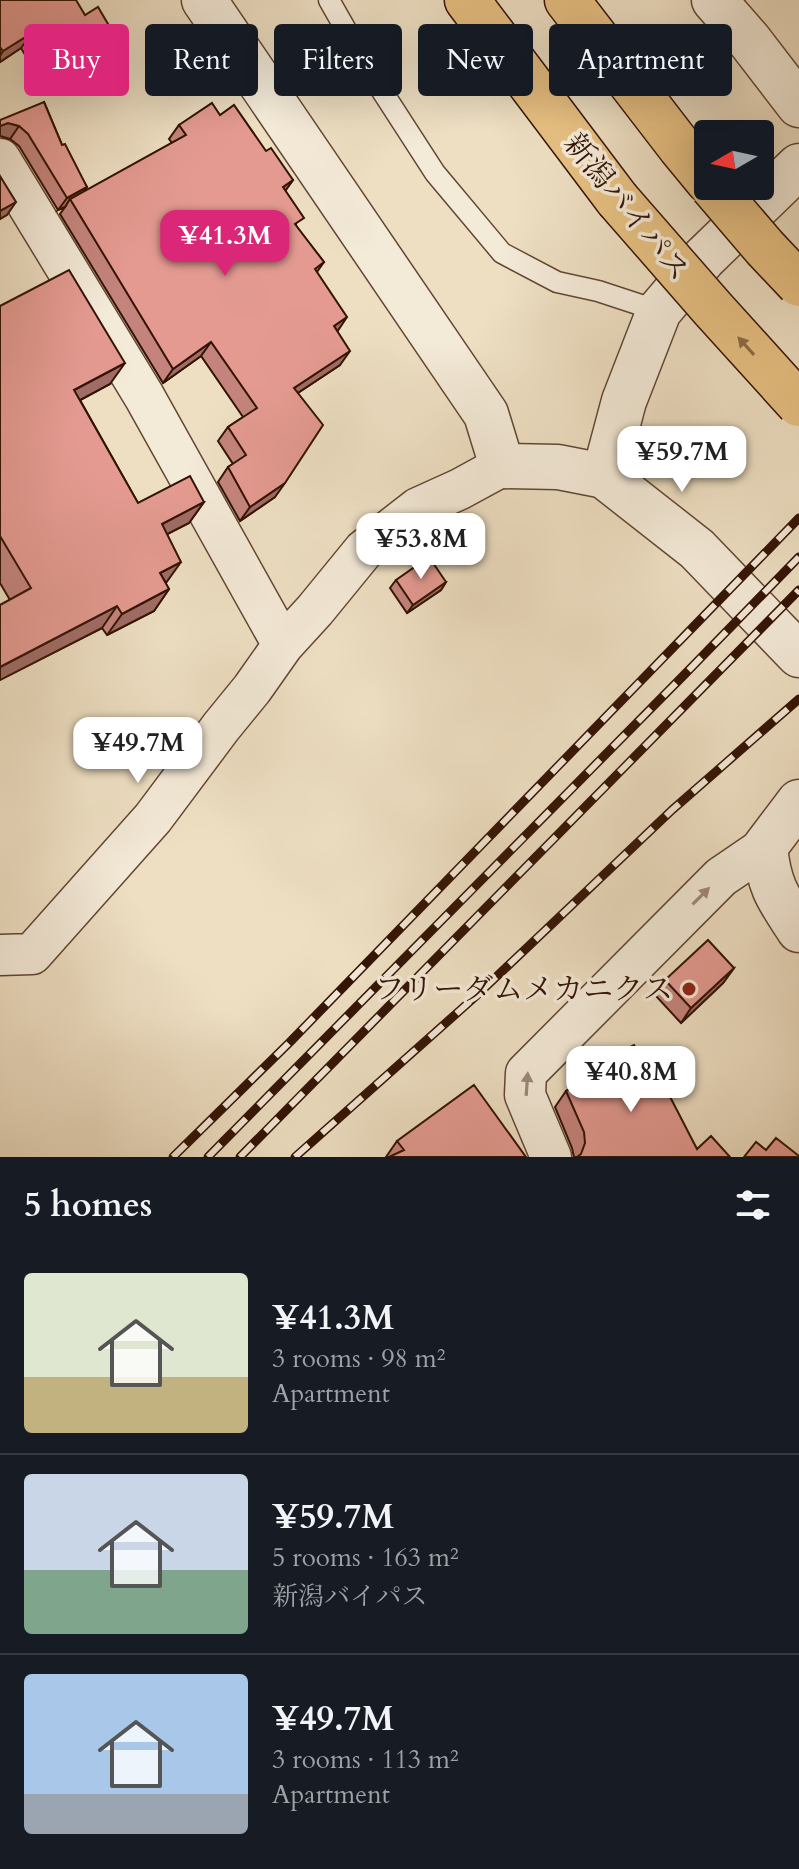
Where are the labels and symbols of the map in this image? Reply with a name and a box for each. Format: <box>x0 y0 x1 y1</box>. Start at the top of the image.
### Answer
north arrow <box>694 120 774 200</box>
street label: 新潟バイパス <box>554 125 699 290</box>
pin: ¥41.3M <box>160 210 290 278</box>
one-way arrow <box>738 337 756 356</box>
pin: ¥59.7M <box>617 426 747 494</box>
pin: ¥53.8M <box>356 513 486 581</box>
pin: ¥49.7M <box>73 717 203 785</box>
one-way arrow <box>691 887 710 906</box>
place label: フリーダムメカニクス <box>375 969 673 1010</box>
marker: フリーダムメカニクス <box>680 980 698 998</box>
pin: ¥40.8M <box>566 1046 696 1114</box>
one-way arrow <box>521 1072 534 1097</box>

